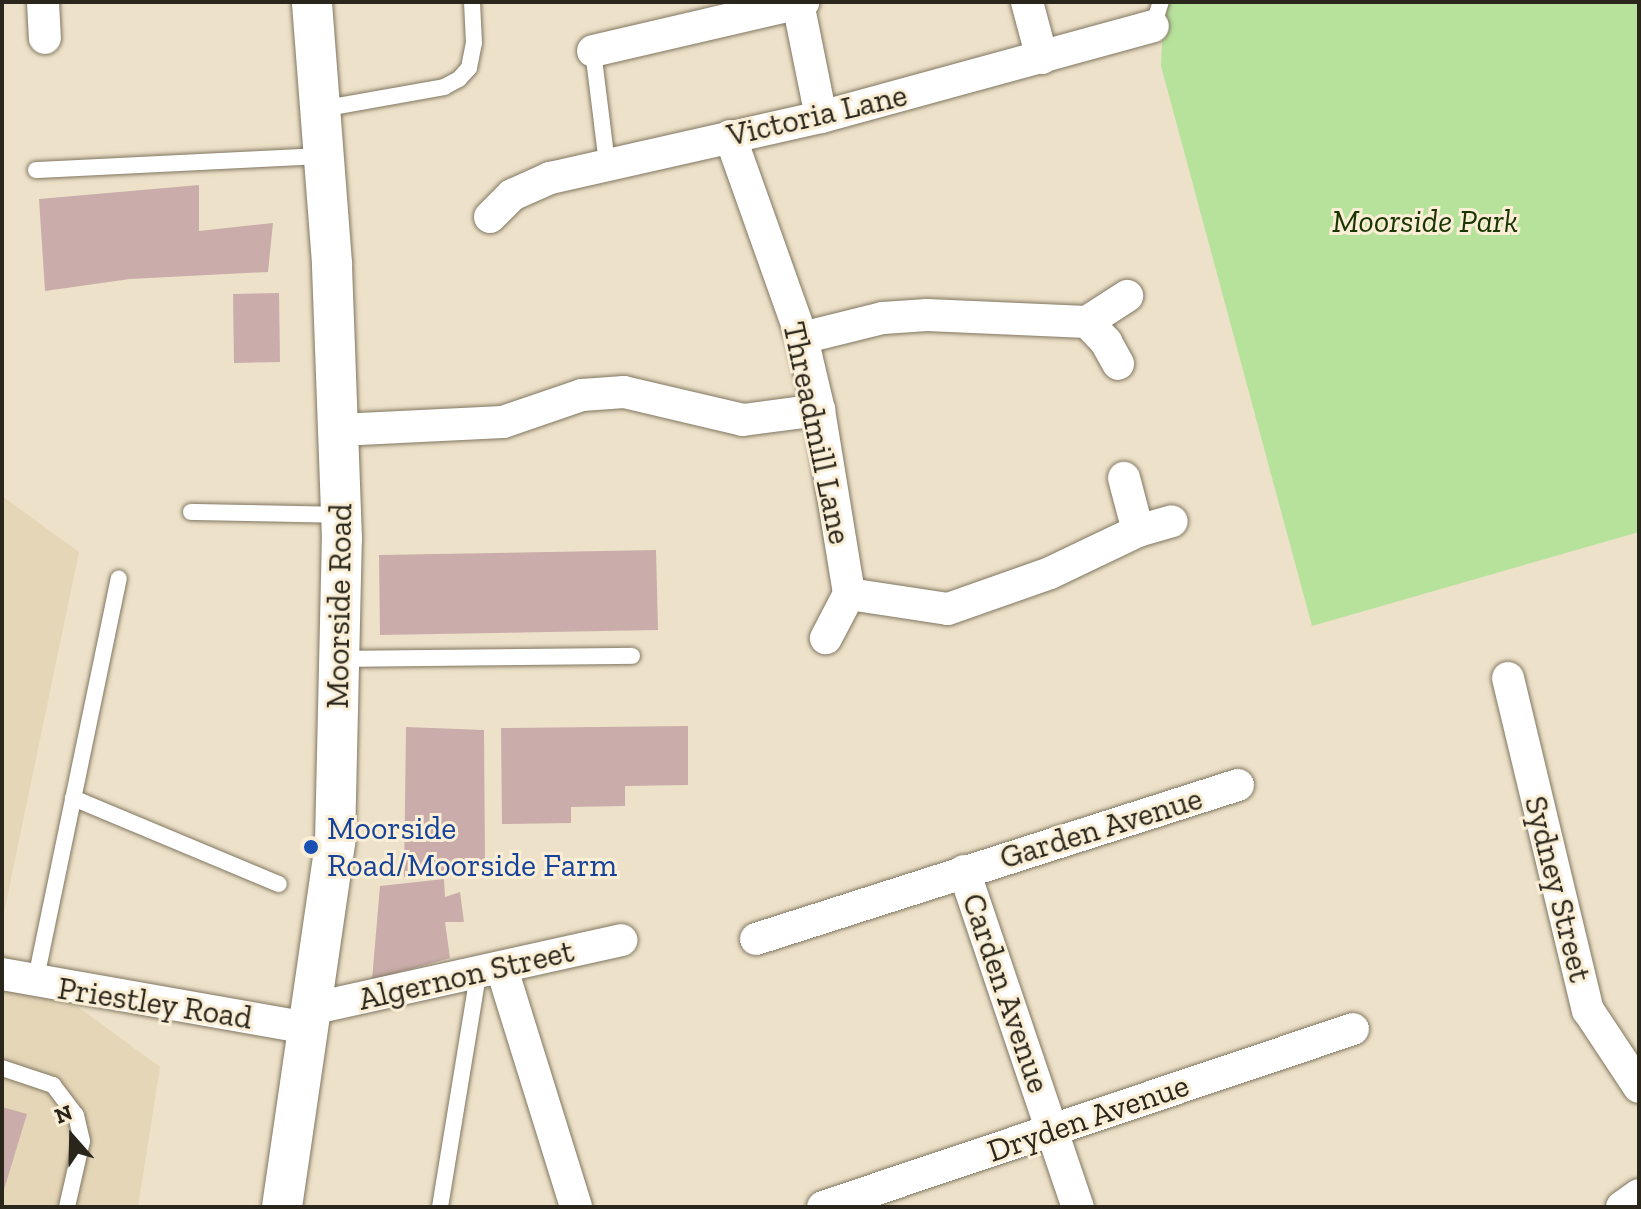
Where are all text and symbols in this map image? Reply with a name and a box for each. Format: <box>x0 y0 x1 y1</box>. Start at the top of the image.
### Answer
street label: Victoria Lane <box>723 76 911 154</box>
park label: Moorside Park <box>1332 202 1518 240</box>
street label: Threadmill Lane <box>775 318 859 548</box>
street label: Moorside Road <box>318 503 360 709</box>
street label: Garden Avenue <box>995 779 1207 877</box>
street label: Sydney Street <box>1516 792 1600 986</box>
place label: Moorside Road/Moorside Farm <box>327 810 617 885</box>
marker: Moorside Road/Moorside Farm <box>302 838 320 856</box>
street label: Carden Avenue <box>954 888 1058 1098</box>
street label: Algernon Street <box>355 932 577 1018</box>
street label: Priestley Road <box>55 969 255 1037</box>
street label: Dryden Avenue <box>982 1065 1194 1171</box>
north arrow <box>32 1097 112 1177</box>
text: N <box>51 1098 76 1130</box>

